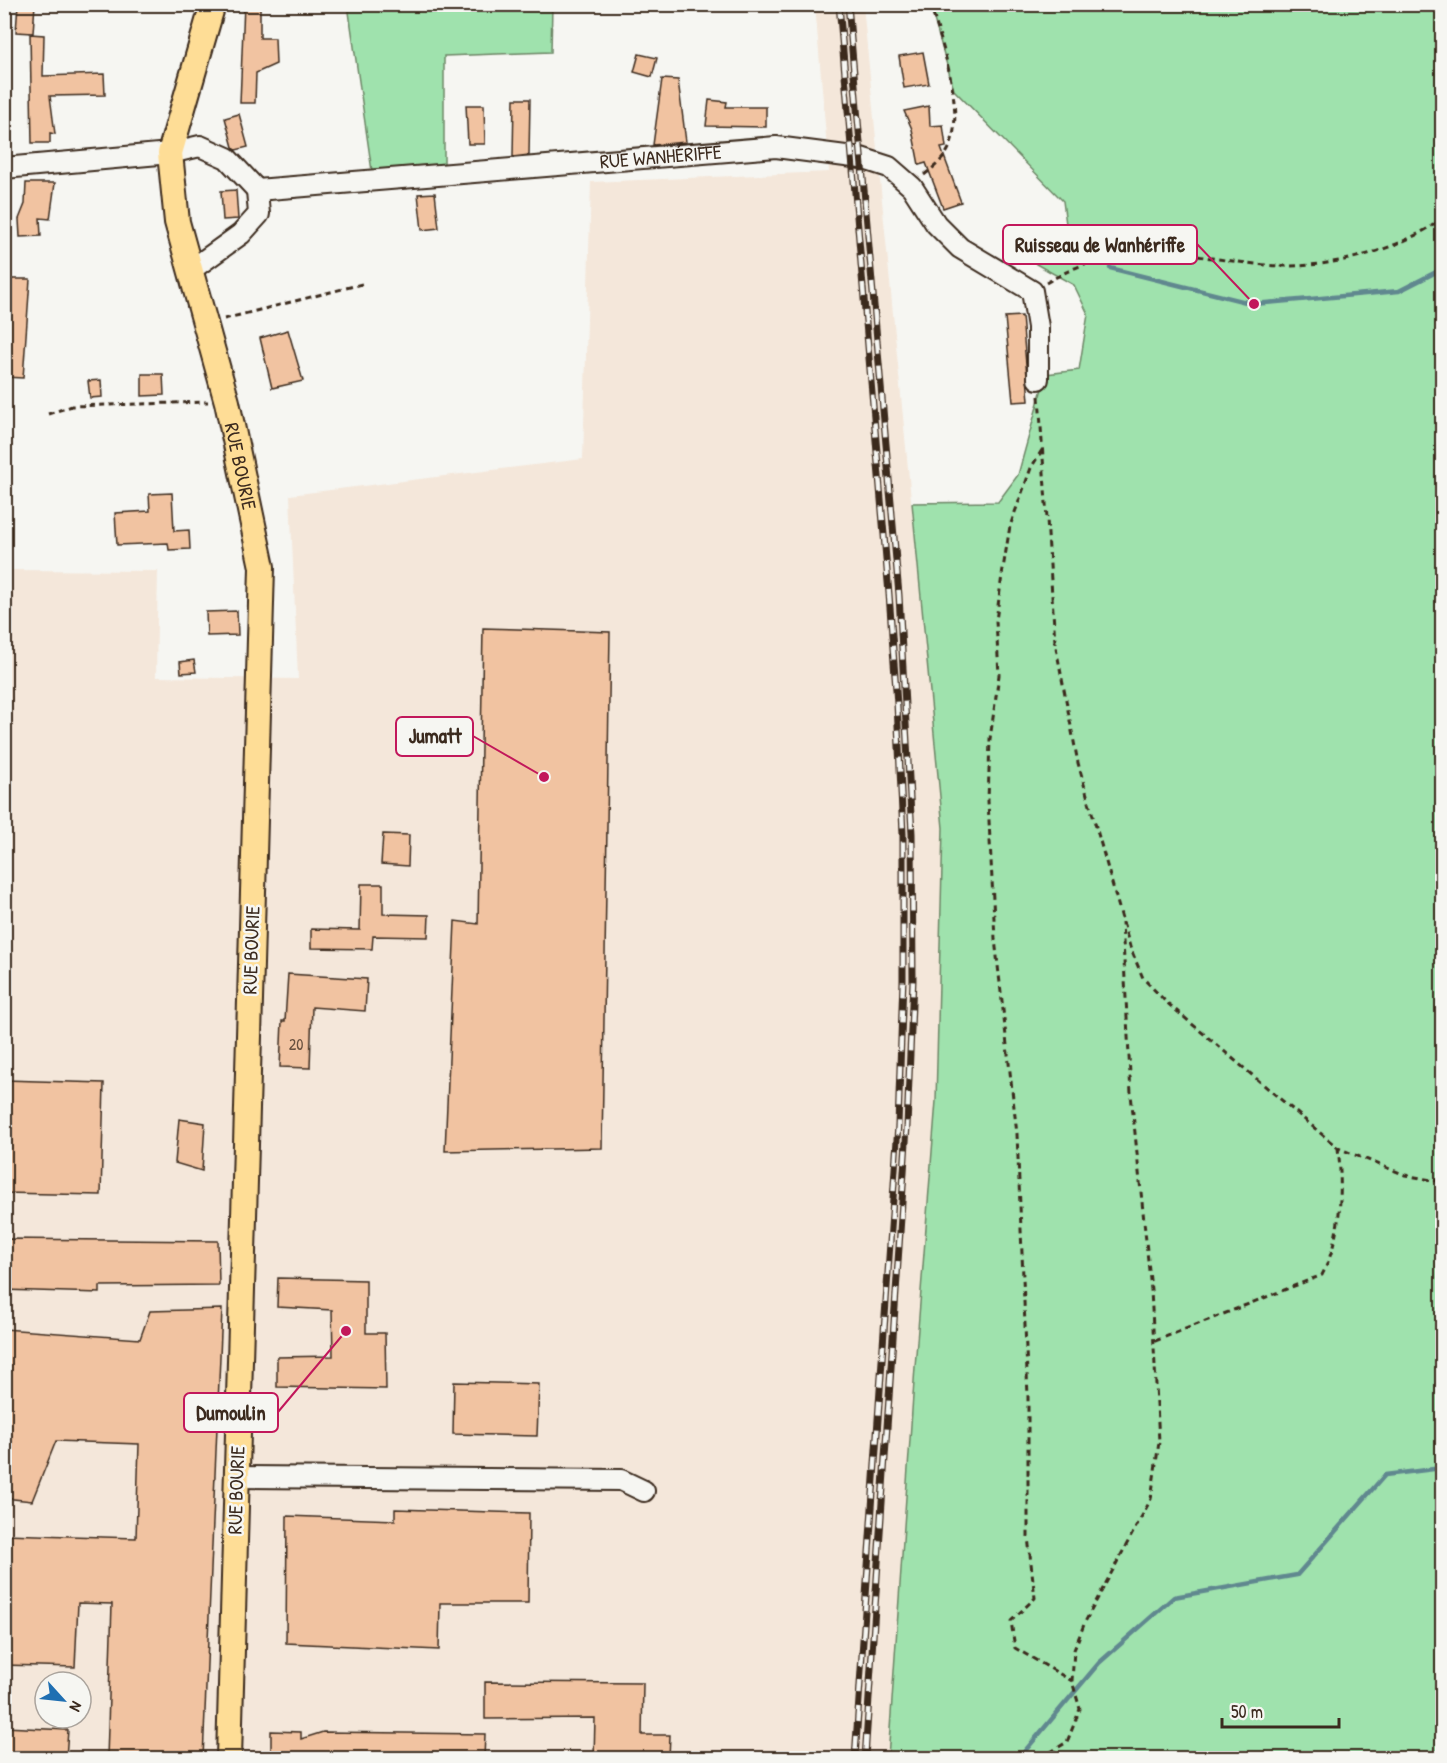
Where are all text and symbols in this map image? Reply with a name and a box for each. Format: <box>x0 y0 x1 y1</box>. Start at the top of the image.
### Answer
street label: RUE WANHÉRIFFE <box>599 138 723 175</box>
callout: Ruisseau de Wanhériffe <box>1003 225 1197 264</box>
text: Ruisseau de Wanhériffe <box>1015 230 1186 259</box>
street label: RUE BOURIE <box>219 420 264 512</box>
callout: Jumatt <box>396 717 473 756</box>
text: Jumatt <box>408 721 462 750</box>
street label: RUE BOURIE <box>235 905 266 995</box>
house number: 20 <box>289 1033 303 1055</box>
callout: Dumoulin <box>184 1393 278 1432</box>
text: Dumoulin <box>196 1398 266 1427</box>
street label: RUE BOURIE <box>220 1445 251 1535</box>
north arrow <box>33 1670 93 1730</box>
scale bar <box>1222 1691 1339 1729</box>
text: N <box>64 1698 88 1716</box>
text: 50 m <box>1231 1699 1263 1724</box>

